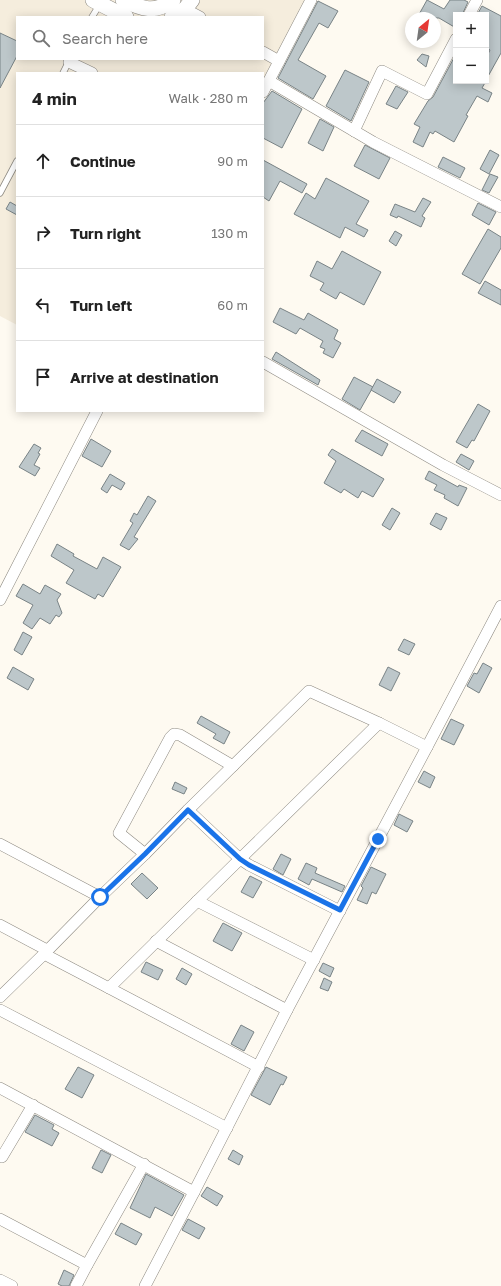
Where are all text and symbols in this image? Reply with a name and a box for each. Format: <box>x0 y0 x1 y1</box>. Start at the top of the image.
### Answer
north arrow <box>405 12 441 48</box>
map controls <box>453 12 489 84</box>
button: + <box>453 12 489 48</box>
search box <box>16 16 264 60</box>
icon: search <box>30 27 52 49</box>
text: Search here <box>62 29 148 47</box>
button: − <box>453 48 489 84</box>
text: 4 min <box>32 88 77 109</box>
text: Walk · 280 m <box>169 90 248 106</box>
icon: ahead <box>32 150 54 172</box>
text: Continue <box>70 152 136 170</box>
text: 90 m <box>217 153 248 169</box>
icon: right <box>32 222 54 244</box>
text: Turn right <box>70 224 141 242</box>
text: 130 m <box>211 225 248 241</box>
icon: left <box>32 294 54 316</box>
text: Turn left <box>70 296 132 314</box>
text: 60 m <box>217 297 248 313</box>
icon: arrive <box>32 366 54 388</box>
text: Arrive at destination <box>70 368 219 386</box>
route end <box>369 830 387 848</box>
route start <box>91 888 109 906</box>

